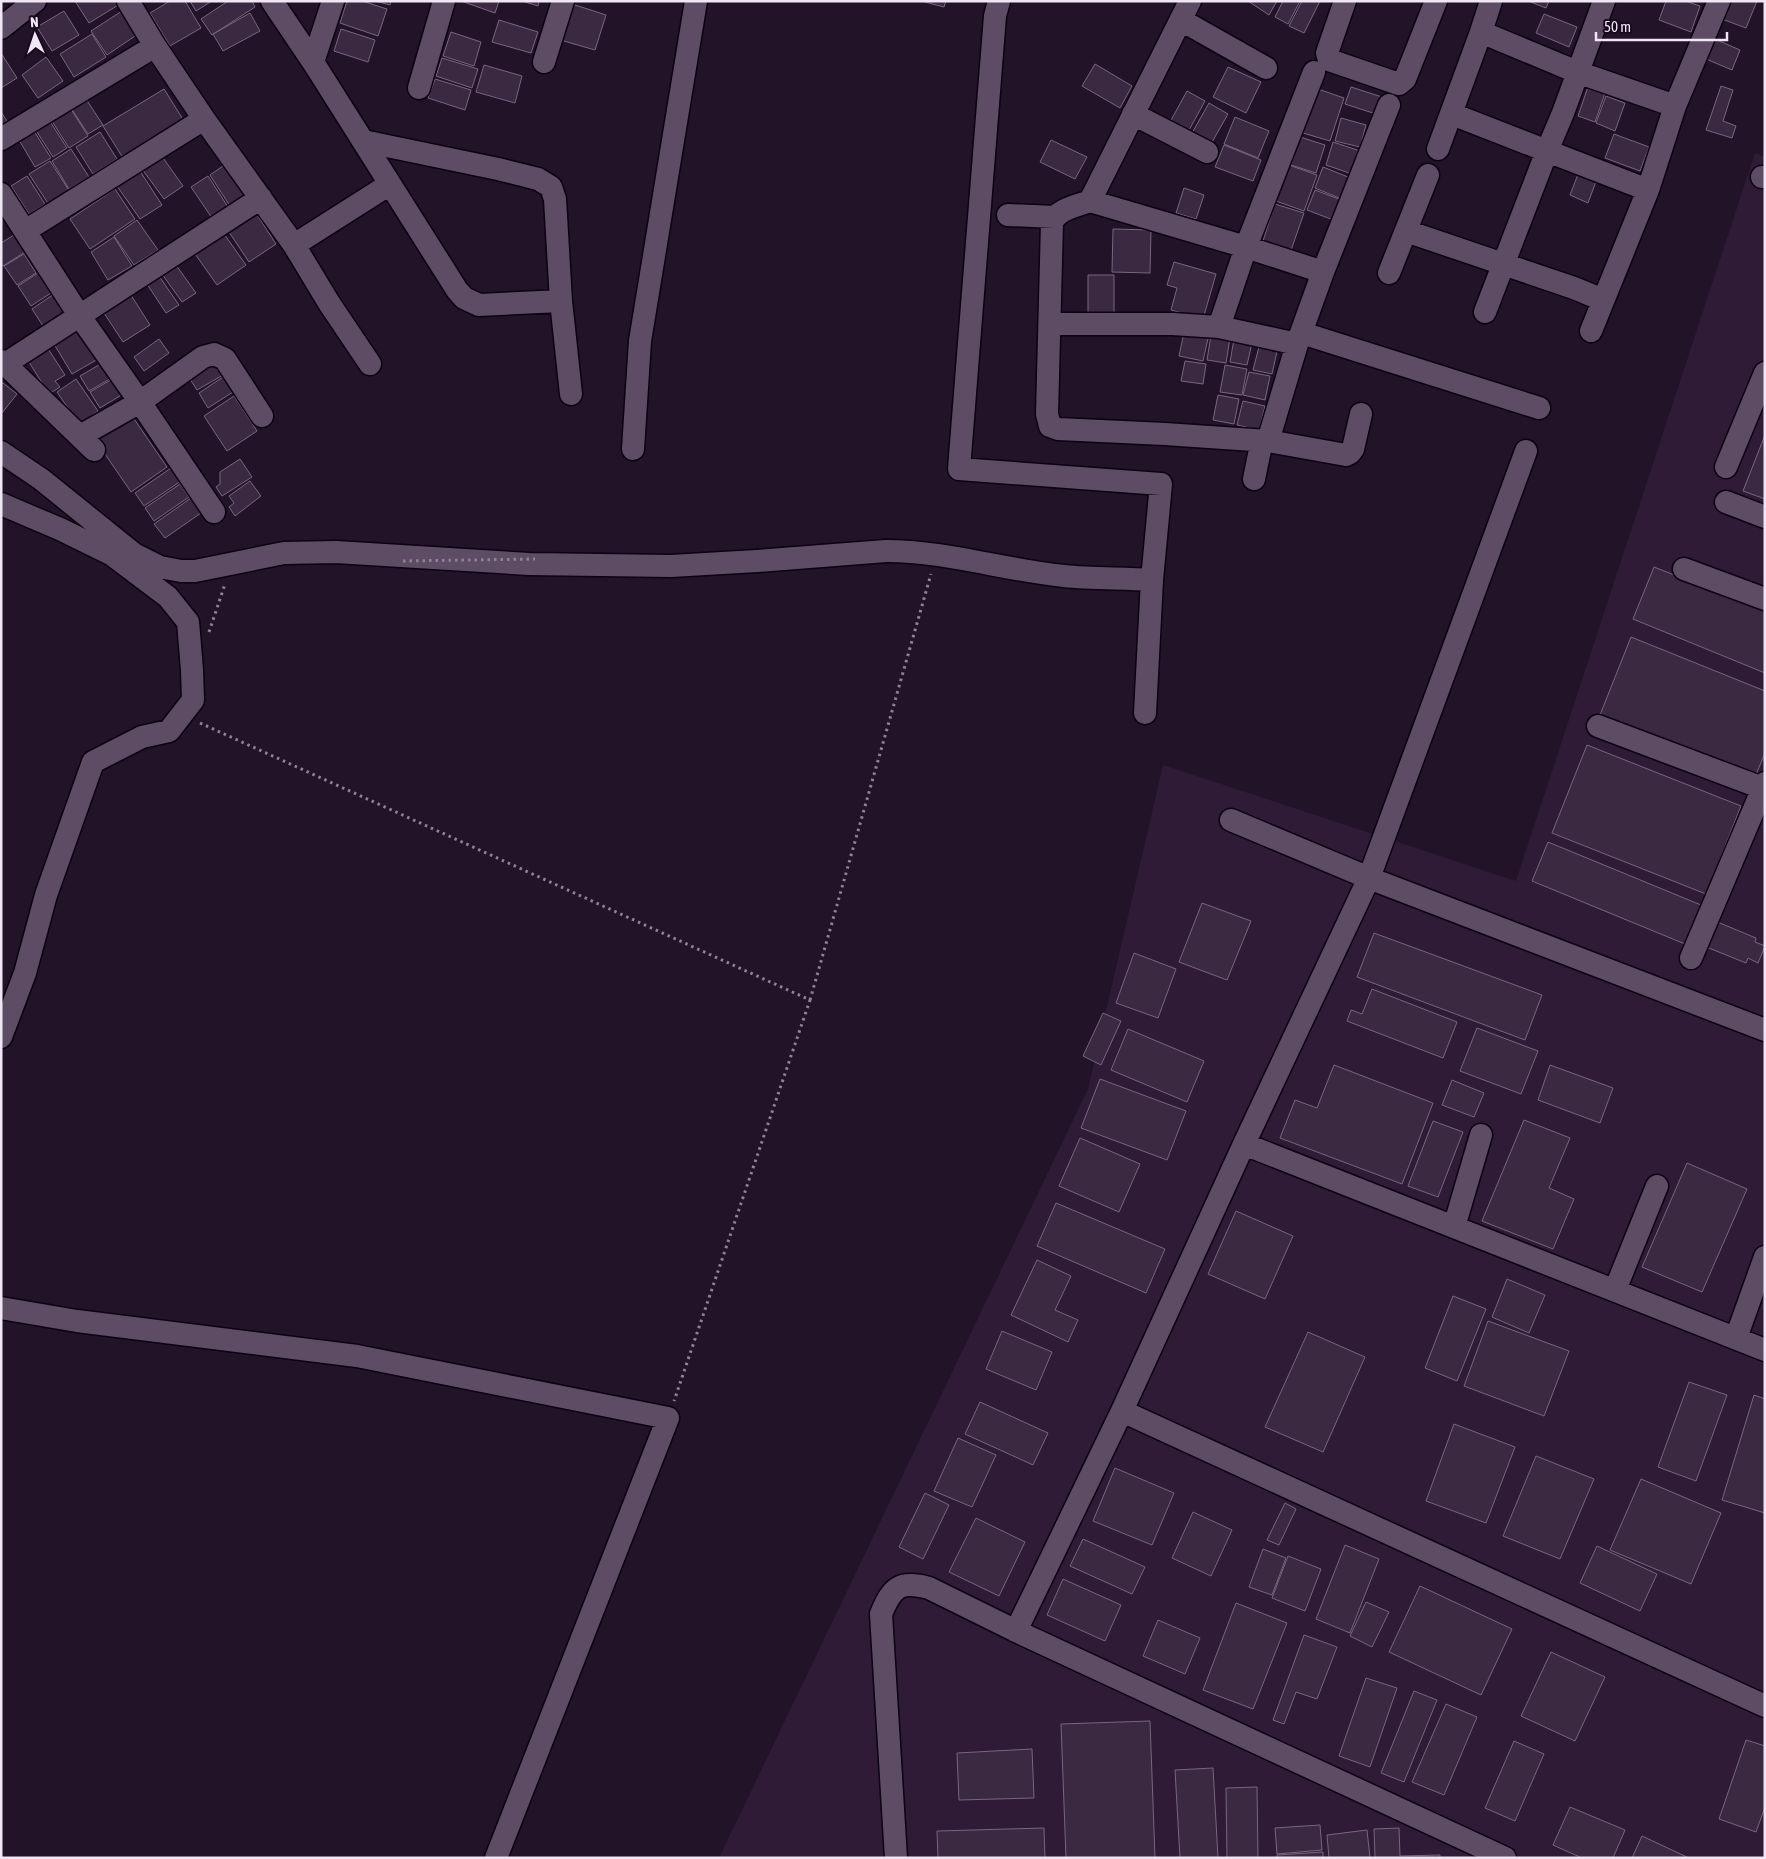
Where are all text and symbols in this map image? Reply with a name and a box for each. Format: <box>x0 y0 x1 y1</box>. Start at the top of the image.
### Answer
north arrow <box>10 10 60 60</box>
scale bar <box>1596 10 1727 42</box>
text: N <box>30 14 39 30</box>
text: 50 m <box>1604 18 1631 35</box>

